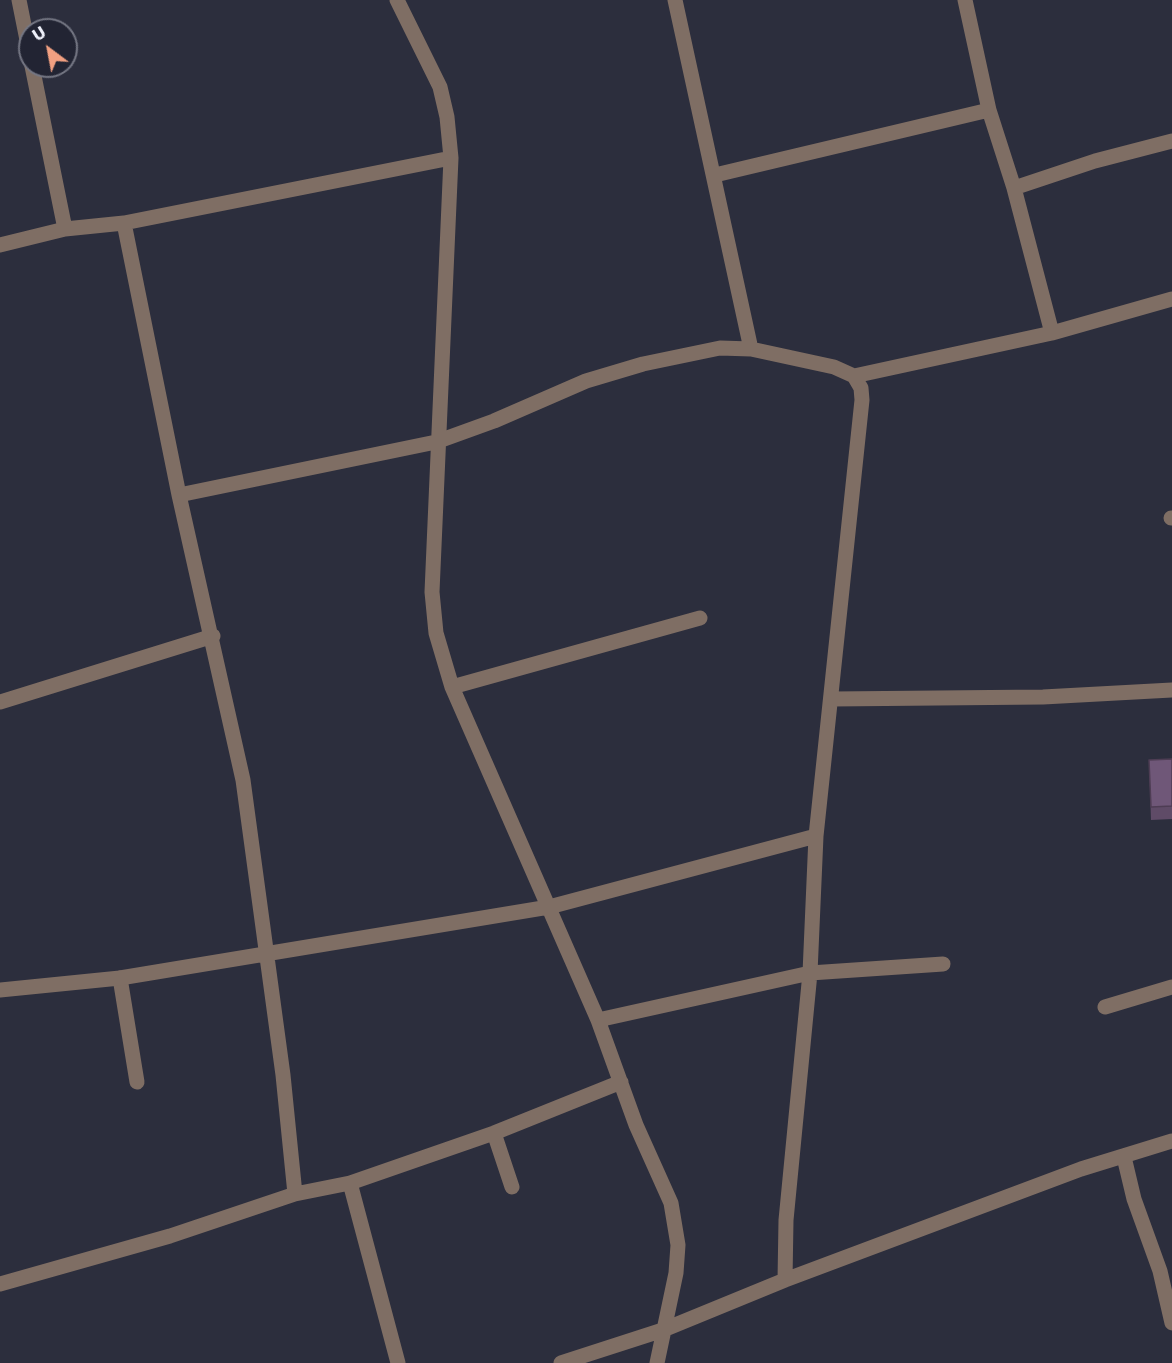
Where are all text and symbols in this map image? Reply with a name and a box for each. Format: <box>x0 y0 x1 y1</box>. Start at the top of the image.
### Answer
north arrow <box>18 18 78 78</box>
text: U <box>29 23 50 46</box>

